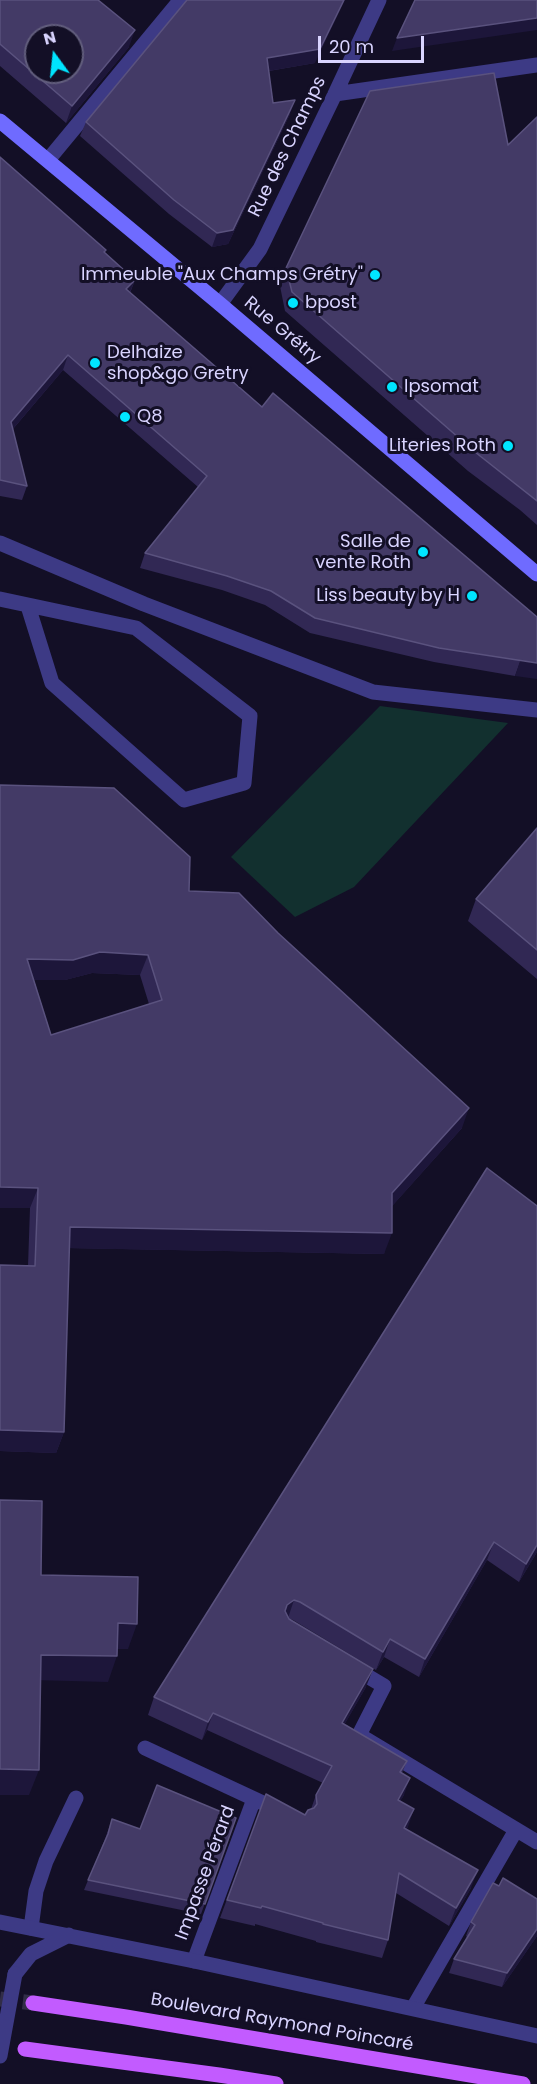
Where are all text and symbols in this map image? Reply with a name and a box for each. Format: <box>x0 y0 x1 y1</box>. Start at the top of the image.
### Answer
north arrow <box>24 24 84 84</box>
scale bar <box>321 24 428 62</box>
text: N <box>41 25 59 51</box>
text: 20 m <box>329 34 374 59</box>
street label: Rue des Champs <box>245 73 331 221</box>
place label: Immeuble "Aux Champs Grétry" <box>81 264 363 286</box>
marker: Immeuble "Aux Champs Grétry" <box>368 268 382 282</box>
place label: bpost <box>305 292 357 314</box>
street label: Rue Grétry <box>239 293 325 369</box>
marker: bpost <box>286 296 300 310</box>
place label: Delhaize shop&go Gretry <box>107 342 249 385</box>
marker: Delhaize shop&go Gretry <box>88 356 102 370</box>
place label: Ipsomat <box>404 376 479 398</box>
marker: Ipsomat <box>385 380 399 394</box>
place label: Q8 <box>137 406 163 428</box>
marker: Q8 <box>118 410 132 424</box>
place label: Literies Roth <box>389 435 496 457</box>
marker: Literies Roth <box>501 439 515 453</box>
place label: Salle de vente Roth <box>315 531 411 574</box>
marker: Salle de vente Roth <box>416 545 430 559</box>
place label: Liss beauty by H <box>316 585 460 607</box>
marker: Liss beauty by H <box>465 589 479 603</box>
street label: Impasse Pérard <box>172 1803 240 1943</box>
street label: Boulevard Raymond Poincaré <box>149 1989 415 2057</box>

